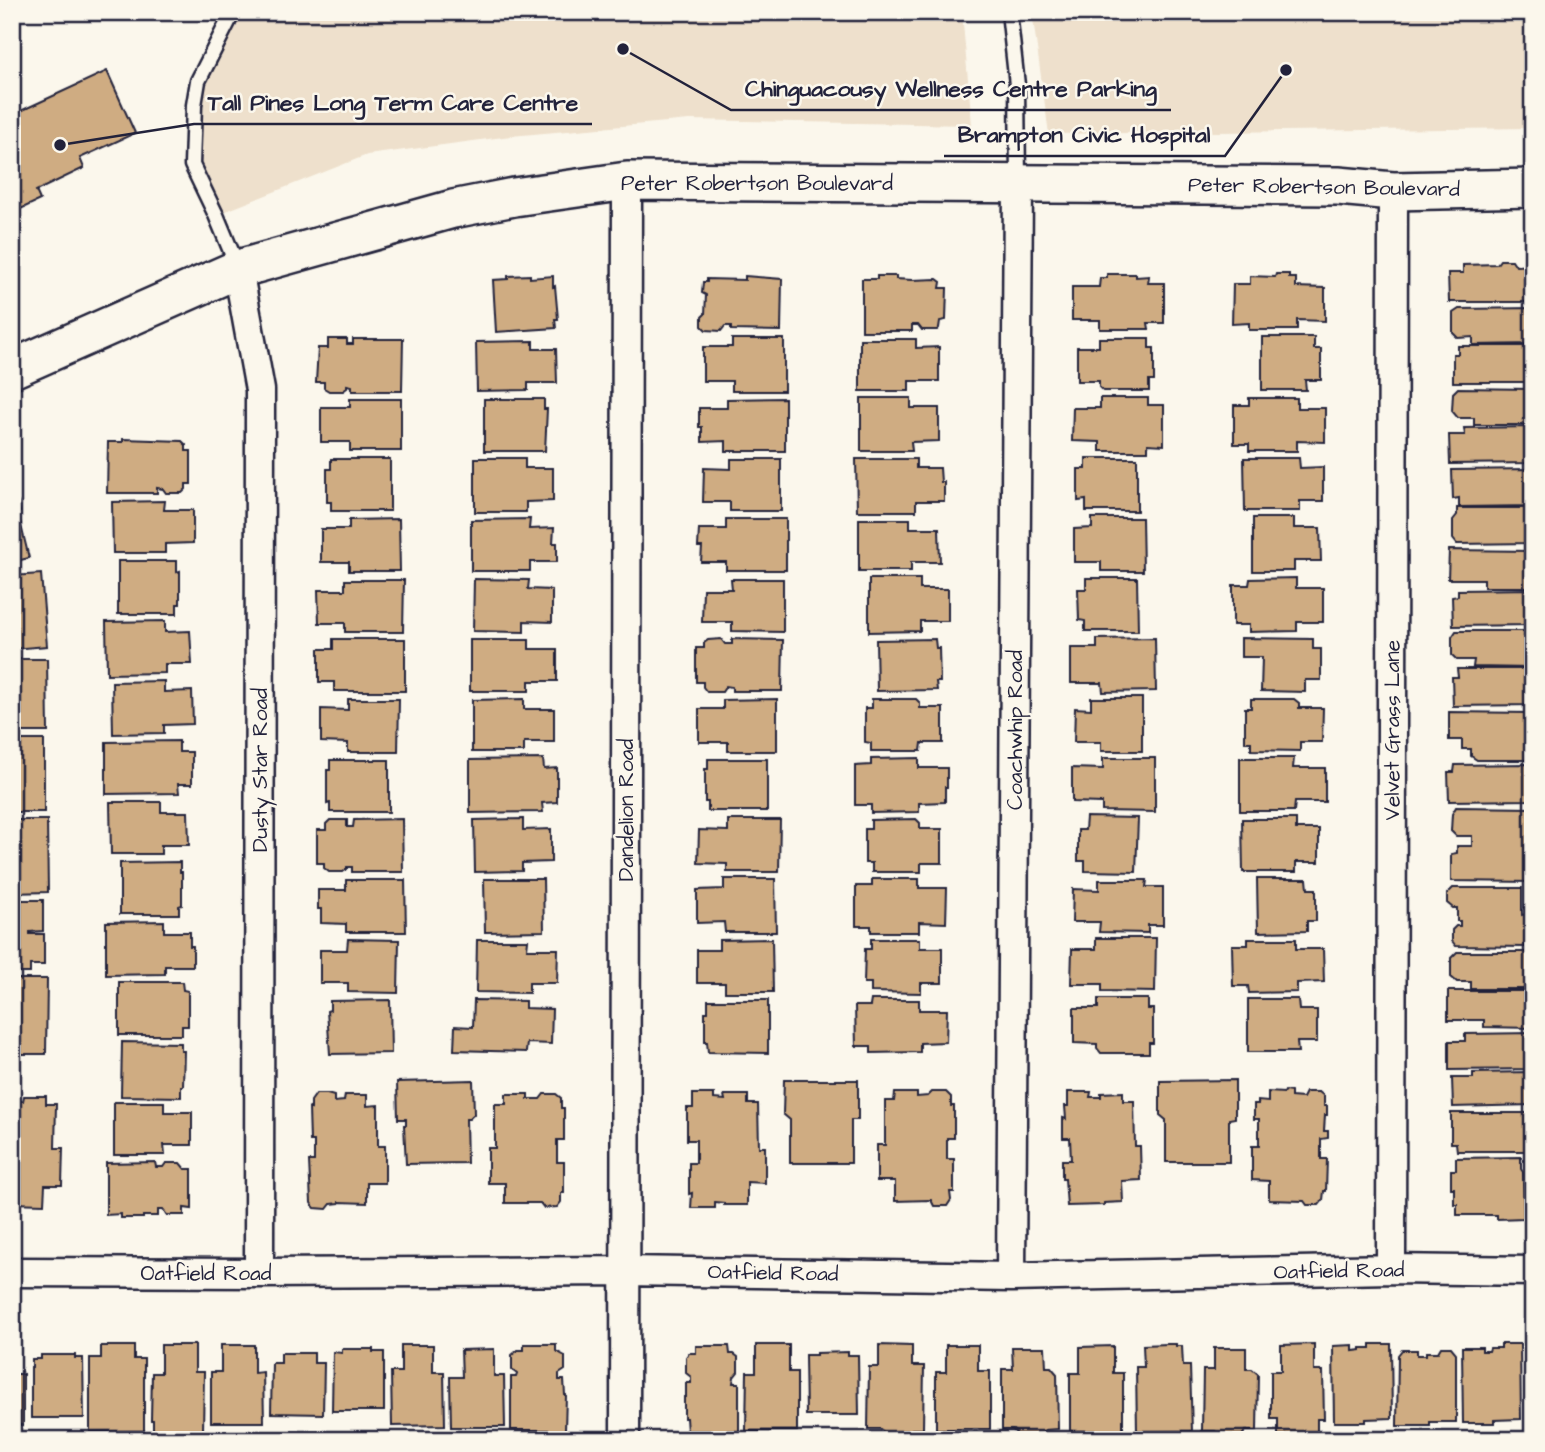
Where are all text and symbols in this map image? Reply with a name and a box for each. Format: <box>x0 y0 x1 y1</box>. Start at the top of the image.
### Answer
callout: Chinguacousy Wellness Centre Parking <box>731 66 1171 110</box>
text: Chinguacousy Wellness Centre Parking <box>745 73 1157 107</box>
callout: Tall Pines Long Term Care Centre <box>194 80 592 124</box>
text: Tall Pines Long Term Care Centre <box>207 87 579 120</box>
callout: Brampton Civic Hospital <box>944 112 1225 156</box>
text: Brampton Civic Hospital <box>958 119 1211 151</box>
street label: Peter Robertson Boulevard <box>621 169 893 198</box>
street label: Peter Robertson Boulevard <box>1188 170 1460 204</box>
street label: Velvet Grass Lane <box>1378 640 1407 820</box>
street label: Coachwhip Road <box>1001 650 1031 810</box>
street label: Dusty Star Road <box>246 688 277 852</box>
street label: Dandelion Road <box>612 739 641 881</box>
street label: Oatfield Road <box>1273 1255 1405 1287</box>
street label: Oatfield Road <box>707 1257 839 1289</box>
street label: Oatfield Road <box>141 1259 272 1288</box>

